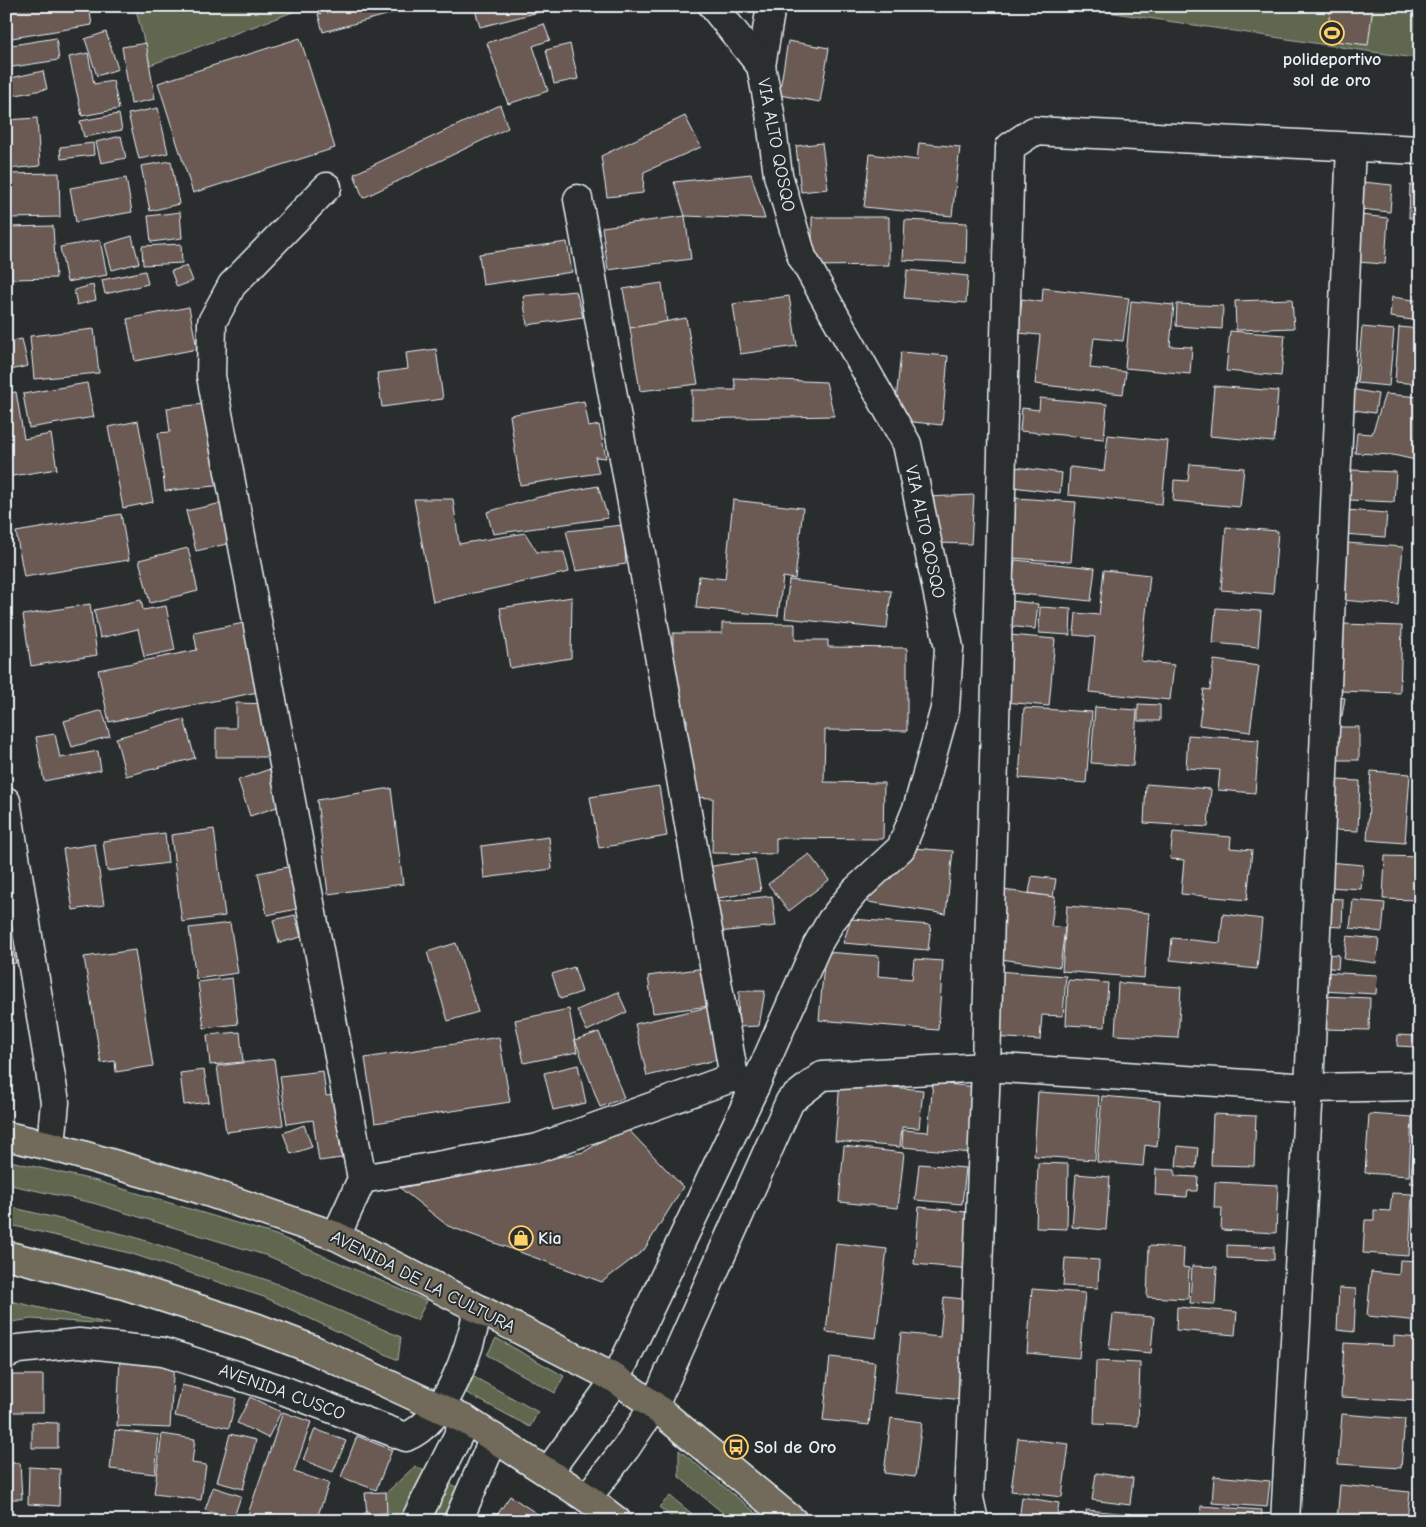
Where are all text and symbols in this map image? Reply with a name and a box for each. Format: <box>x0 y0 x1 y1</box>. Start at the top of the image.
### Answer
sports icon: polideportivo sol de oro <box>1319 20 1345 46</box>
place label: polideportivo sol de oro <box>1283 49 1381 91</box>
street label: VIA ALTO QOSQO <box>753 76 799 214</box>
street label: VIA ALTO QOSQO <box>901 464 949 600</box>
shop icon: Kia <box>508 1225 534 1251</box>
street label: AVENIDA DE LA CULTURA <box>327 1226 519 1338</box>
place label: Kia <box>538 1228 562 1249</box>
street label: AVENIDA CUSCO <box>216 1359 348 1425</box>
bus stop icon: Sol de Oro <box>723 1434 749 1460</box>
place label: Sol de Oro <box>754 1437 836 1458</box>

